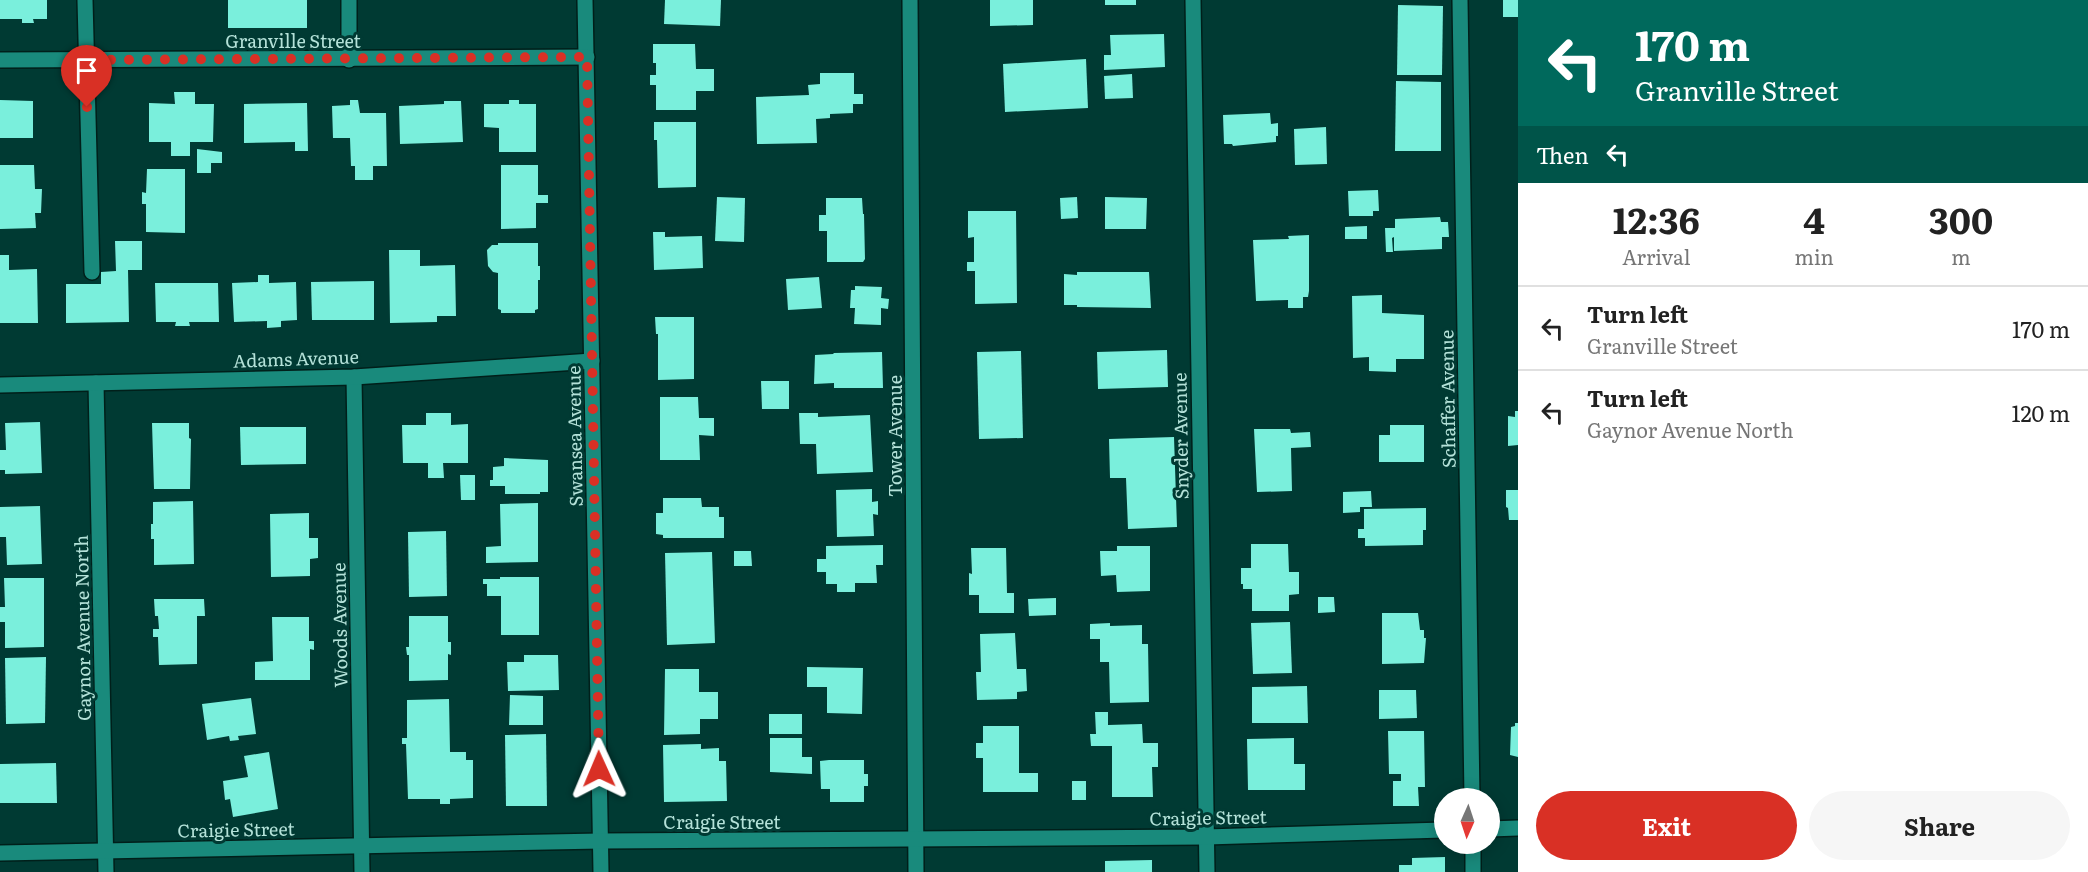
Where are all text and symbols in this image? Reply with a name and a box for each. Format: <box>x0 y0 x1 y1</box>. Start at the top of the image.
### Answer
text: 170 m <box>1635 12 1750 74</box>
icon: left <box>1536 24 1614 102</box>
street label: Granville Street <box>225 27 362 54</box>
pin <box>61 45 112 107</box>
icon: arrive <box>70 54 103 87</box>
text: Granville Street <box>1635 69 1839 109</box>
text: Then <box>1536 138 1589 171</box>
icon: left <box>1601 138 1634 171</box>
text: 12:36 <box>1613 192 1700 245</box>
text: 4 <box>1803 192 1825 245</box>
text: 300 <box>1929 192 1993 245</box>
text: Arrival <box>1622 241 1690 271</box>
text: min <box>1795 241 1834 271</box>
text: m <box>1951 241 1971 271</box>
text: Turn left <box>1587 297 1688 330</box>
icon: left <box>1536 312 1569 345</box>
text: 170 m <box>2012 312 2070 345</box>
street label: Schaffer Avenue <box>1432 330 1462 468</box>
text: Granville Street <box>1587 330 1738 360</box>
street label: Adams Avenue <box>233 342 359 374</box>
street label: Swansea Avenue <box>559 365 589 507</box>
street label: Snyder Avenue <box>1165 372 1195 500</box>
street label: Tower Avenue <box>881 375 908 497</box>
text: Turn left <box>1587 381 1688 414</box>
icon: left <box>1536 396 1569 429</box>
text: 120 m <box>2011 396 2070 429</box>
text: Gaynor Avenue North <box>1587 414 1794 444</box>
street label: Gaynor Avenue North <box>67 535 97 721</box>
street label: Woods Avenue <box>324 562 354 688</box>
position arrow <box>567 737 631 801</box>
north arrow <box>1434 788 1500 854</box>
map controls <box>1434 788 1500 854</box>
button: Exit <box>1536 791 1797 860</box>
button: Share <box>1809 791 2070 860</box>
street label: Craigie Street <box>1149 802 1268 832</box>
street label: Craigie Street <box>663 808 781 835</box>
street label: Craigie Street <box>177 814 296 844</box>

